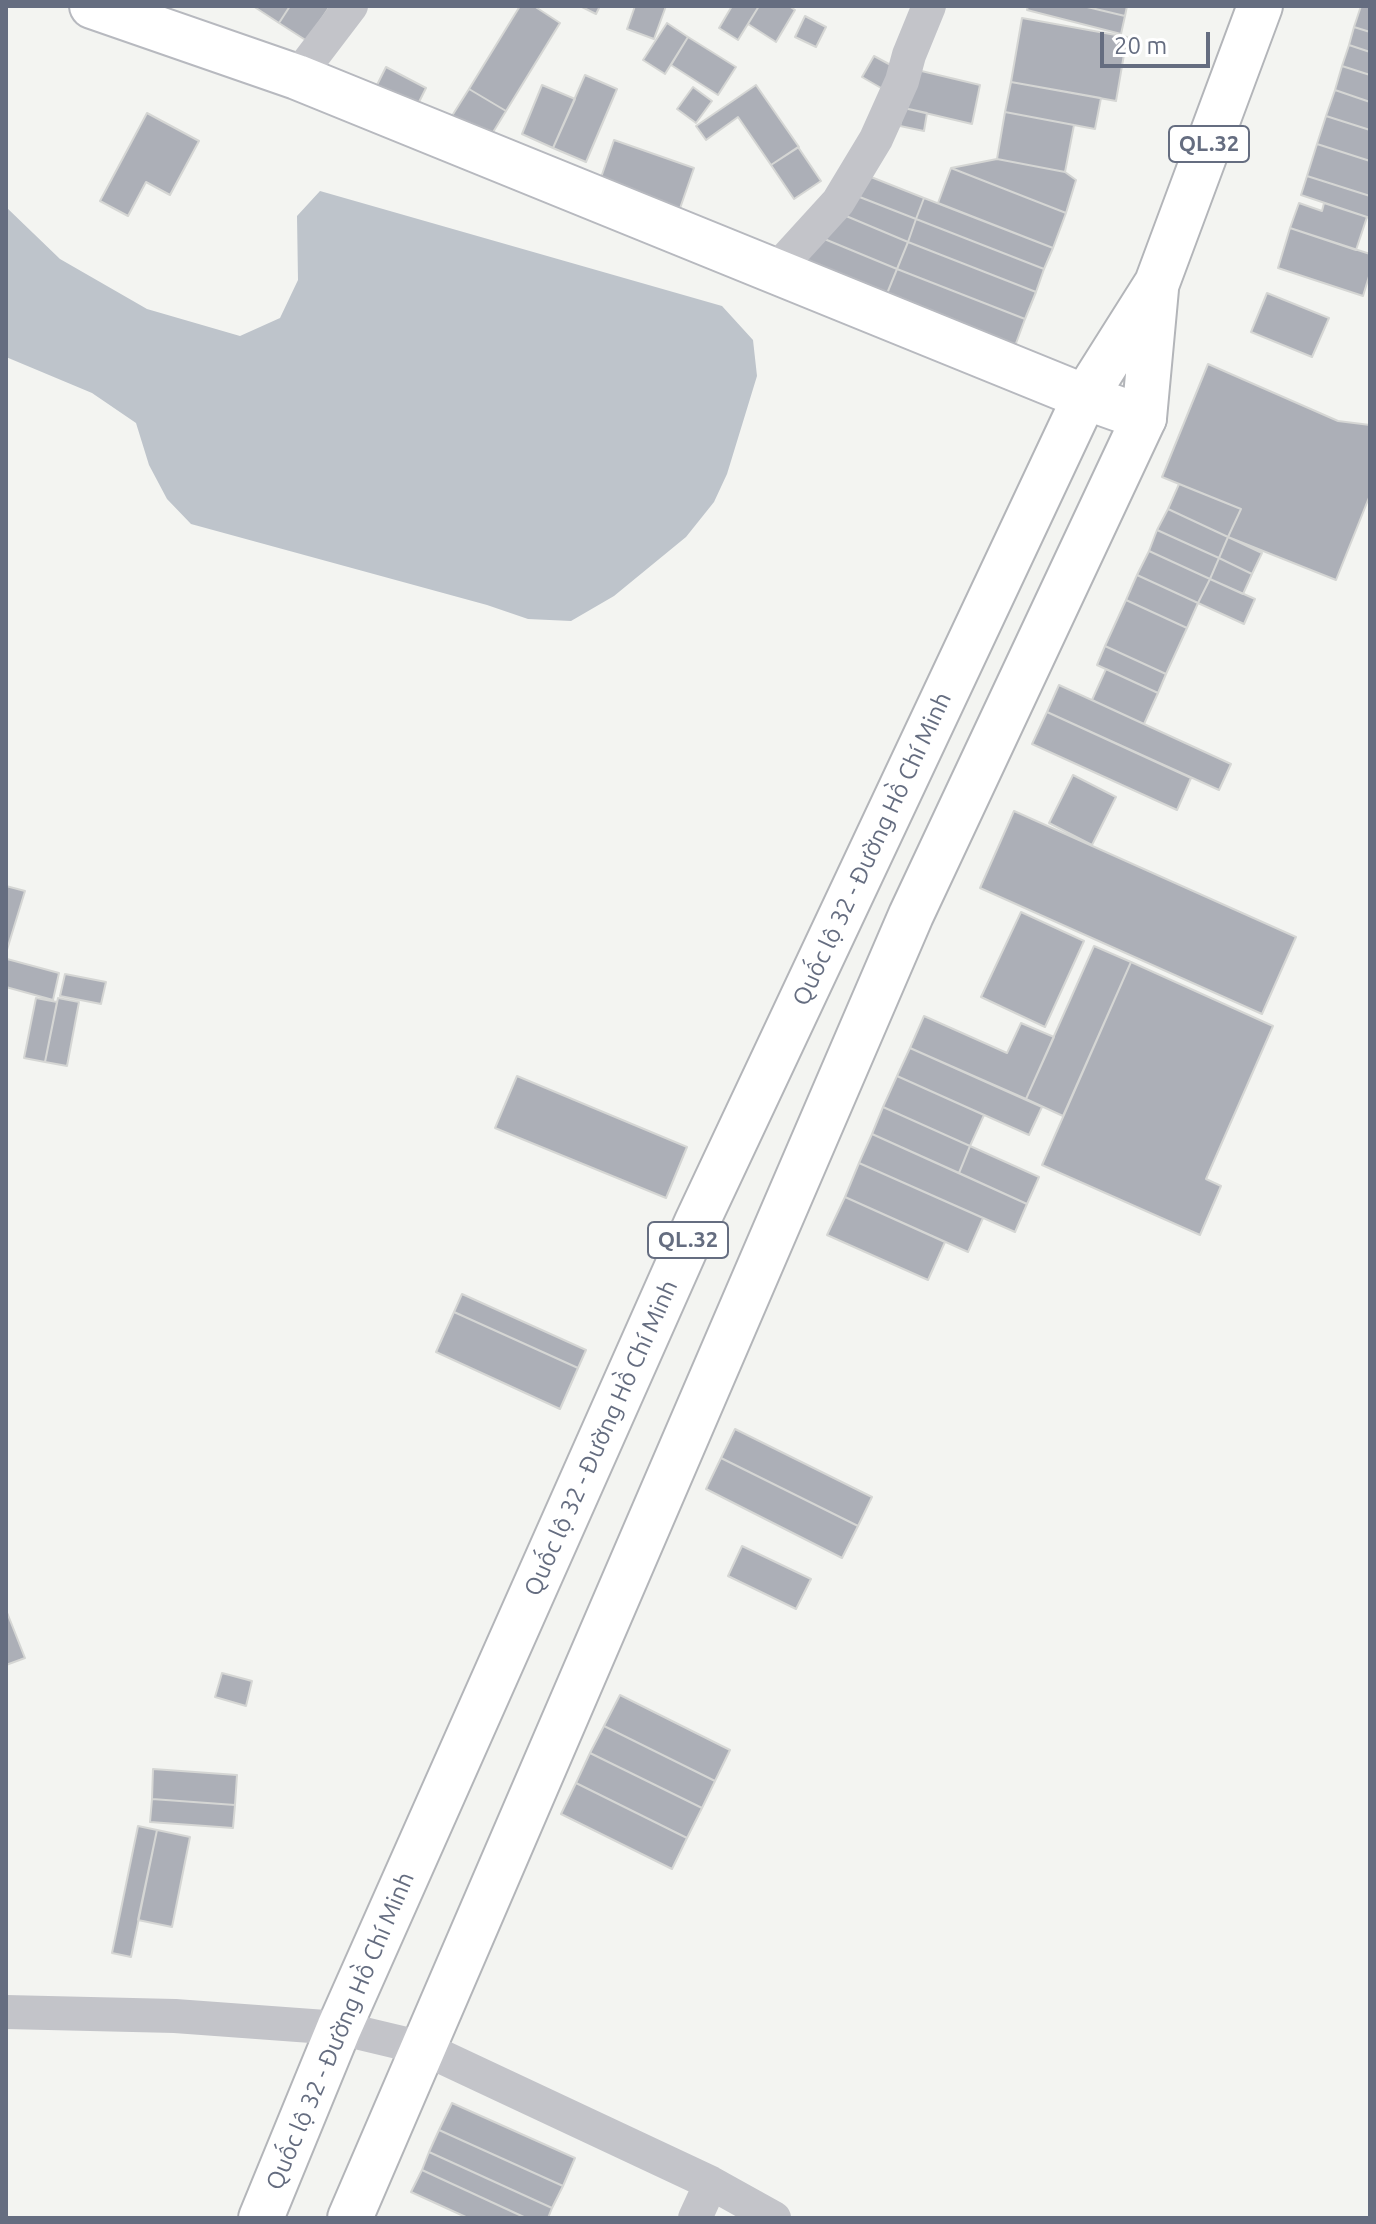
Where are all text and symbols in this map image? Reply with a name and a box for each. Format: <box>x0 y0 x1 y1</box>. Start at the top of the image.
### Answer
scale bar <box>1104 16 1214 66</box>
text: 20 m <box>1114 32 1167 59</box>
road number: QL.32 <box>1169 126 1249 162</box>
street label: Quốc lộ 32 - Đường Hồ Chí Minh <box>787 688 957 1010</box>
road number: QL.32 <box>648 1222 728 1258</box>
street label: Quốc lộ 32 - Đường Hồ Chí Minh <box>518 1276 684 1600</box>
street label: Quốc lộ 32 - Đường Hồ Chí Minh <box>260 1868 420 2194</box>

